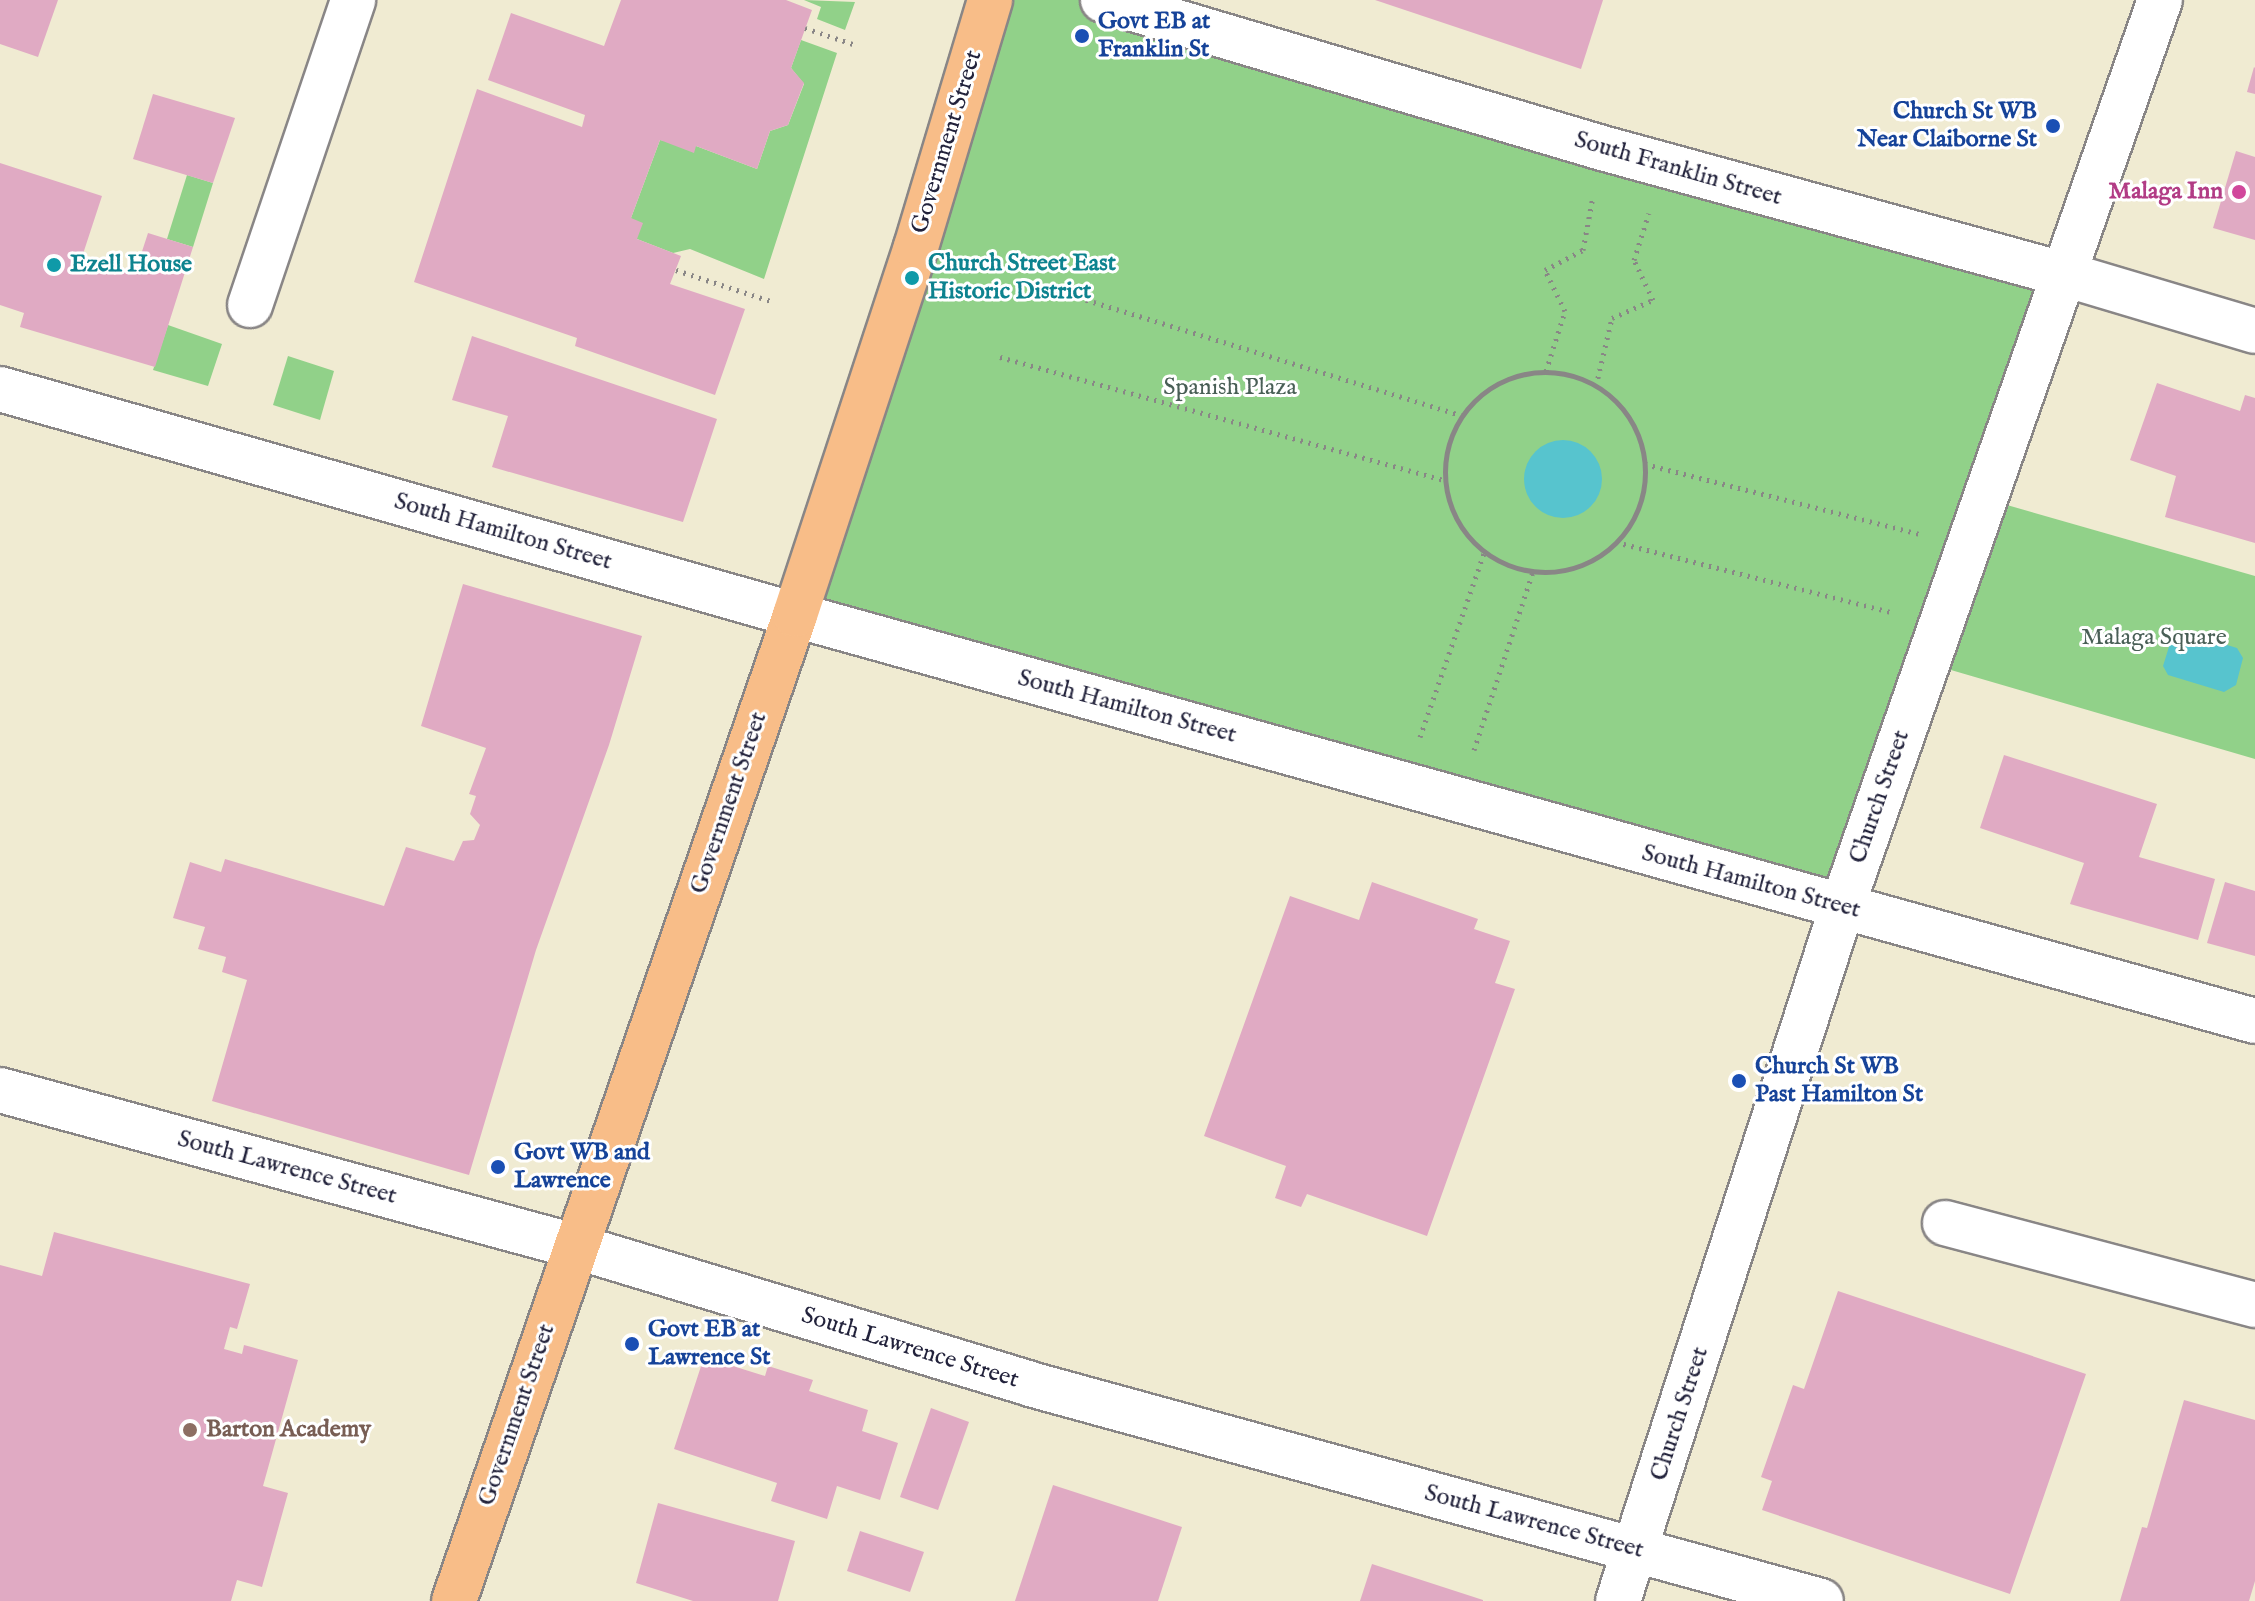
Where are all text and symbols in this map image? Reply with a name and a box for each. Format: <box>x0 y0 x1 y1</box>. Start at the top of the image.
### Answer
place label: Govt EB at Franklin St <box>1098 8 1210 64</box>
marker: Govt EB at Franklin St <box>1073 27 1091 45</box>
street label: Government Street <box>905 47 989 237</box>
place label: Church St WB Near Claiborne St <box>1857 98 2037 154</box>
marker: Church St WB Near Claiborne St <box>2044 117 2062 135</box>
street label: South Franklin Street <box>1571 126 1785 212</box>
place label: Malaga Inn <box>2109 178 2223 206</box>
marker: Malaga Inn <box>2230 183 2248 201</box>
place label: Church Street East Historic District <box>928 250 1116 306</box>
place label: Ezell House <box>70 251 192 279</box>
marker: Ezell House <box>45 256 63 274</box>
marker: Church Street East Historic District <box>903 269 921 287</box>
park label: Spanish Plaza <box>1163 374 1297 402</box>
street label: South Hamilton Street <box>391 487 615 577</box>
park label: Malaga Square <box>2081 624 2227 652</box>
street label: South Hamilton Street <box>1015 664 1239 750</box>
street label: Government Street <box>684 708 774 898</box>
street label: Church Street <box>1844 727 1916 867</box>
street label: South Hamilton Street <box>1639 839 1863 925</box>
place label: Church St WB Past Hamilton St <box>1755 1053 1923 1109</box>
marker: Church St WB Past Hamilton St <box>1730 1072 1748 1090</box>
street label: South Lawrence Street <box>174 1125 400 1211</box>
place label: Govt WB and Lawrence <box>514 1139 650 1195</box>
marker: Govt WB and Lawrence <box>489 1158 507 1176</box>
street label: South Lawrence Street <box>798 1301 1022 1395</box>
place label: Govt EB at Lawrence St <box>648 1316 771 1372</box>
street label: Government Street <box>472 1320 562 1510</box>
marker: Govt EB at Lawrence St <box>623 1335 641 1353</box>
street label: Church Street <box>1645 1343 1715 1485</box>
place label: Barton Academy <box>206 1416 371 1444</box>
marker: Barton Academy <box>181 1421 199 1439</box>
street label: South Lawrence Street <box>1421 1479 1647 1565</box>

